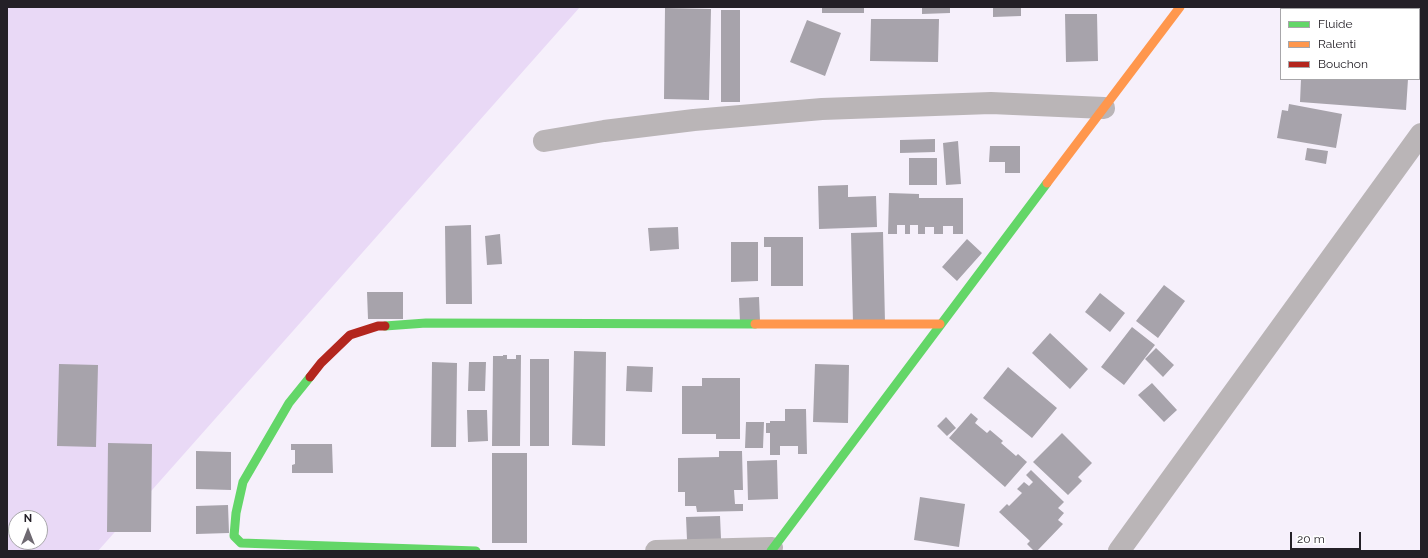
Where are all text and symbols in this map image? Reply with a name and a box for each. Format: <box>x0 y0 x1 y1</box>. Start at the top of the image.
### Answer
legend <box>1280 8 1420 80</box>
text: Fluide <box>1318 17 1353 31</box>
text: Ralenti <box>1318 37 1356 51</box>
text: Bouchon <box>1318 57 1368 71</box>
north arrow <box>8 510 48 550</box>
text: N <box>24 512 32 525</box>
scale bar <box>1292 524 1363 550</box>
text: 20 m <box>1297 532 1325 546</box>

